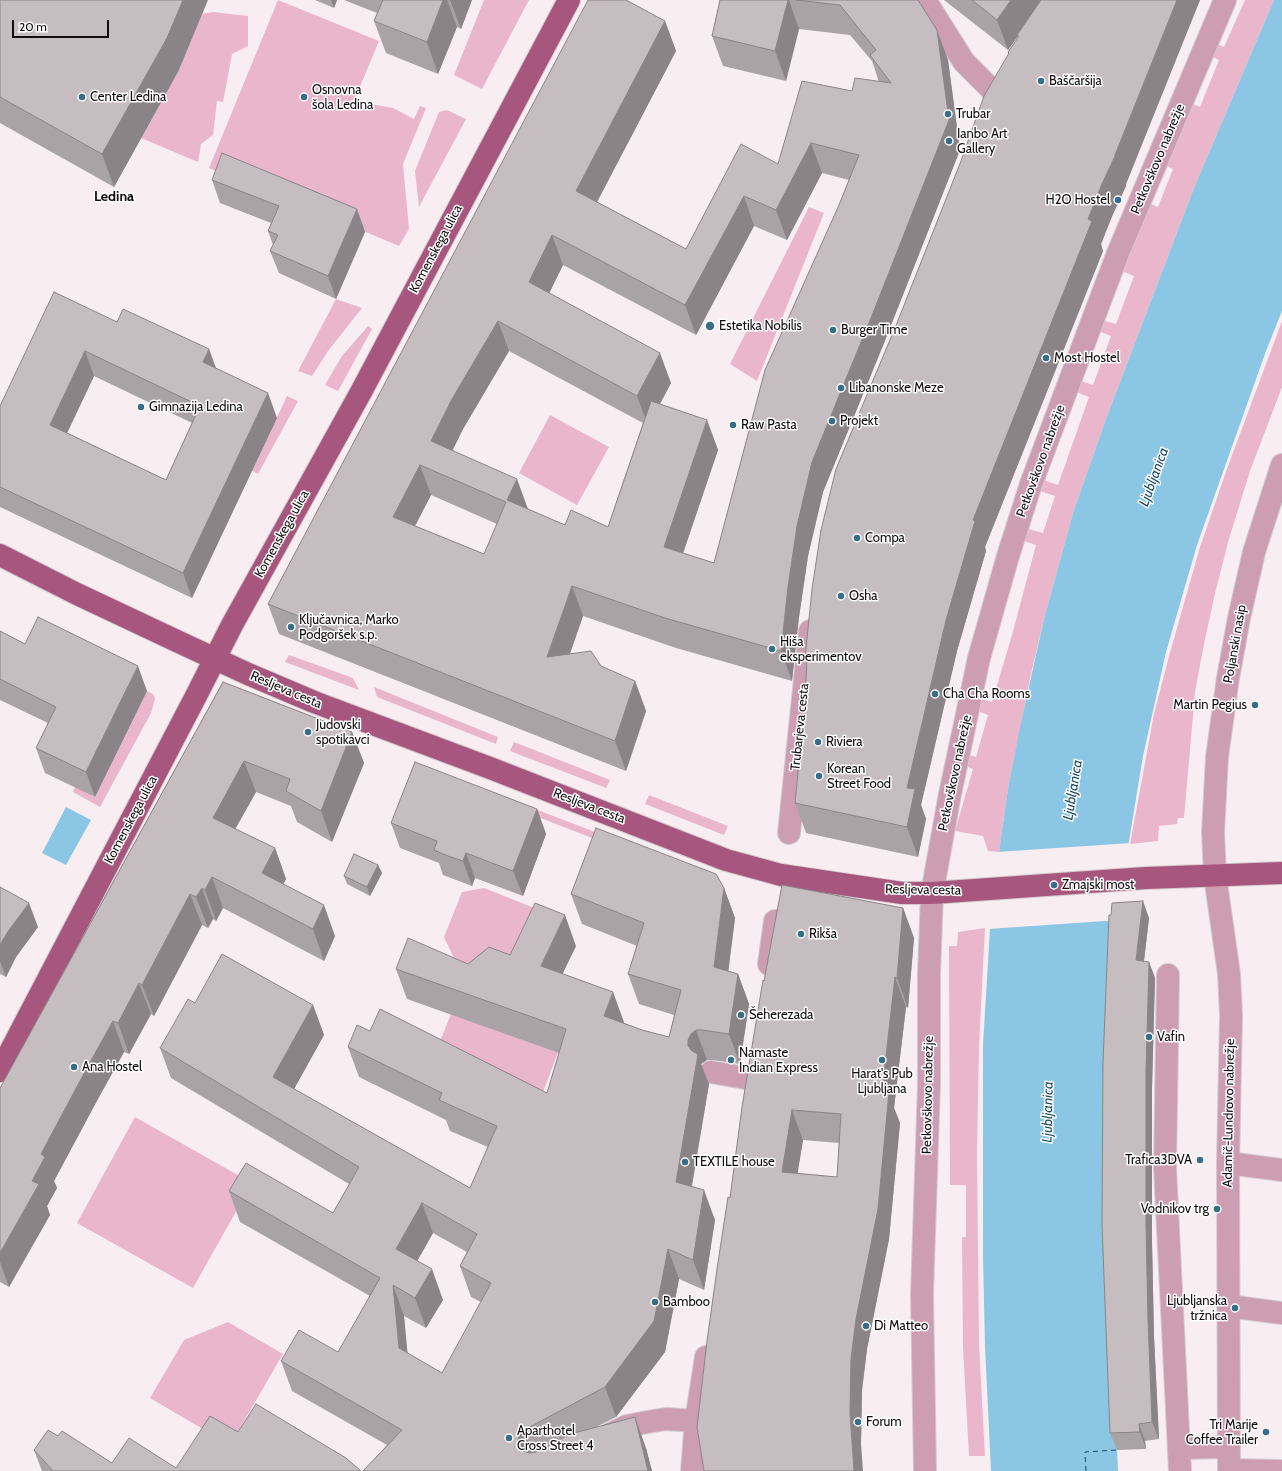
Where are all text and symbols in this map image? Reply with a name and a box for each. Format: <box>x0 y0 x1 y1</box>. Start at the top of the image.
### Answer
scale bar <box>14 12 111 38</box>
text: 20 m <box>19 19 47 34</box>
place label: Baščaršija <box>1049 73 1102 89</box>
marker: Baščaršija <box>1036 76 1046 86</box>
place label: Osnovna šola Ledina <box>312 82 373 113</box>
place label: Center Ledina <box>90 89 166 105</box>
marker: Center Ledina <box>77 92 87 102</box>
marker: Osnovna šola Ledina <box>299 92 309 102</box>
street label: Petkovškovo nabrežje <box>1128 101 1188 217</box>
place label: Trubar <box>956 106 990 122</box>
marker: Trubar <box>943 109 953 119</box>
place label: Ianbo Art Gallery <box>957 126 1007 157</box>
marker: Ianbo Art Gallery <box>944 136 954 146</box>
district label: Ledina <box>94 189 134 205</box>
place label: H2O Hostel <box>1045 192 1110 208</box>
marker: H2O Hostel <box>1113 195 1123 205</box>
street label: Komenskega ulica <box>406 202 466 296</box>
place label: Estetika Nobilis <box>719 318 802 334</box>
marker: Estetika Nobilis <box>704 320 716 332</box>
place label: Burger Time <box>841 322 907 338</box>
marker: Burger Time <box>828 325 838 335</box>
place label: Most Hostel <box>1054 350 1120 366</box>
marker: Most Hostel <box>1041 353 1051 363</box>
place label: Libanonske Meze <box>849 380 944 396</box>
marker: Libanonske Meze <box>836 383 846 393</box>
place label: Gimnazija Ledina <box>149 399 243 415</box>
marker: Gimnazija Ledina <box>136 402 146 412</box>
street label: Petkovškovo nabrežje <box>1013 403 1069 519</box>
place label: Projekt <box>840 413 878 429</box>
marker: Projekt <box>827 416 837 426</box>
place label: Raw Pasta <box>741 417 797 433</box>
marker: Raw Pasta <box>728 420 738 430</box>
water label: Ljubljanica <box>1136 445 1172 509</box>
street label: Komenskega ulica <box>252 488 312 580</box>
place label: Compa <box>865 530 905 546</box>
marker: Compa <box>852 533 862 543</box>
place label: Osha <box>849 588 878 604</box>
marker: Osha <box>836 591 846 601</box>
street label: Poljanski nasip <box>1220 603 1250 685</box>
place label: Ključavnica, Marko Podgoršek s.p. <box>299 612 399 643</box>
marker: Ključavnica, Marko Podgoršek s.p. <box>286 622 296 632</box>
place label: Hiša eksperimentov <box>780 634 862 665</box>
marker: Hiša eksperimentov <box>767 644 777 654</box>
street label: Resljeva cesta <box>248 668 324 712</box>
street label: Trubarjeva cesta <box>788 683 812 771</box>
place label: Cha Cha Rooms <box>943 686 1030 702</box>
marker: Cha Cha Rooms <box>930 689 940 699</box>
place label: Martin Pegius <box>1173 697 1247 713</box>
marker: Martin Pegius <box>1250 700 1260 710</box>
street label: Petkovškovo nabrežje <box>935 713 975 833</box>
place label: Judovski spotikavci <box>316 717 370 748</box>
marker: Judovski spotikavci <box>303 727 313 737</box>
place label: Riviera <box>826 734 863 750</box>
marker: Riviera <box>813 737 823 747</box>
water label: Ljubljanica <box>1060 758 1086 822</box>
place label: Korean Street Food <box>827 761 891 792</box>
marker: Korean Street Food <box>814 771 824 781</box>
street label: Komenskega ulica <box>101 773 161 867</box>
street label: Resljeva cesta <box>551 785 627 827</box>
place label: Zmajski most <box>1062 877 1134 893</box>
marker: Zmajski most <box>1049 880 1059 890</box>
street label: Resljeva cesta <box>885 882 961 898</box>
place label: Rikša <box>809 926 837 942</box>
marker: Rikša <box>796 929 806 939</box>
place label: Šeherezada <box>749 1007 813 1023</box>
marker: Šeherezada <box>736 1010 746 1020</box>
place label: Vafin <box>1157 1029 1185 1045</box>
marker: Vafin <box>1144 1032 1154 1042</box>
street label: Petkovškovo nabrežje <box>919 1036 937 1154</box>
street label: Adamič-Lundrovo nabrežje <box>1220 1038 1238 1188</box>
place label: Namaste Indian Express <box>739 1045 818 1076</box>
marker: Namaste Indian Express <box>726 1055 736 1065</box>
marker: Harat's Pub Ljubljana <box>877 1055 887 1065</box>
place label: Ana Hostel <box>82 1059 142 1075</box>
marker: Ana Hostel <box>69 1062 79 1072</box>
place label: Harat's Pub Ljubljana <box>851 1066 913 1097</box>
water label: Ljubljanica <box>1039 1081 1057 1143</box>
place label: Trafica3DVA <box>1125 1152 1192 1168</box>
place label: TEXTILE house <box>693 1154 775 1170</box>
marker: Trafica3DVA <box>1195 1155 1205 1165</box>
marker: TEXTILE house <box>680 1157 690 1167</box>
place label: Vodnikov trg <box>1141 1201 1209 1217</box>
marker: Vodnikov trg <box>1212 1204 1222 1214</box>
place label: Ljubljanska tržnica <box>1167 1293 1227 1324</box>
place label: Bamboo <box>663 1294 710 1310</box>
marker: Bamboo <box>650 1297 660 1307</box>
marker: Ljubljanska tržnica <box>1230 1303 1240 1313</box>
place label: Di Matteo <box>874 1318 928 1334</box>
marker: Di Matteo <box>861 1321 871 1331</box>
place label: Forum <box>866 1414 902 1430</box>
marker: Forum <box>853 1417 863 1427</box>
place label: Tri Marije Coffee Trailer <box>1186 1417 1258 1448</box>
place label: Aparthotel Cross Street 4 <box>517 1423 594 1454</box>
marker: Tri Marije Coffee Trailer <box>1261 1427 1271 1437</box>
marker: Aparthotel Cross Street 4 <box>504 1433 514 1443</box>

